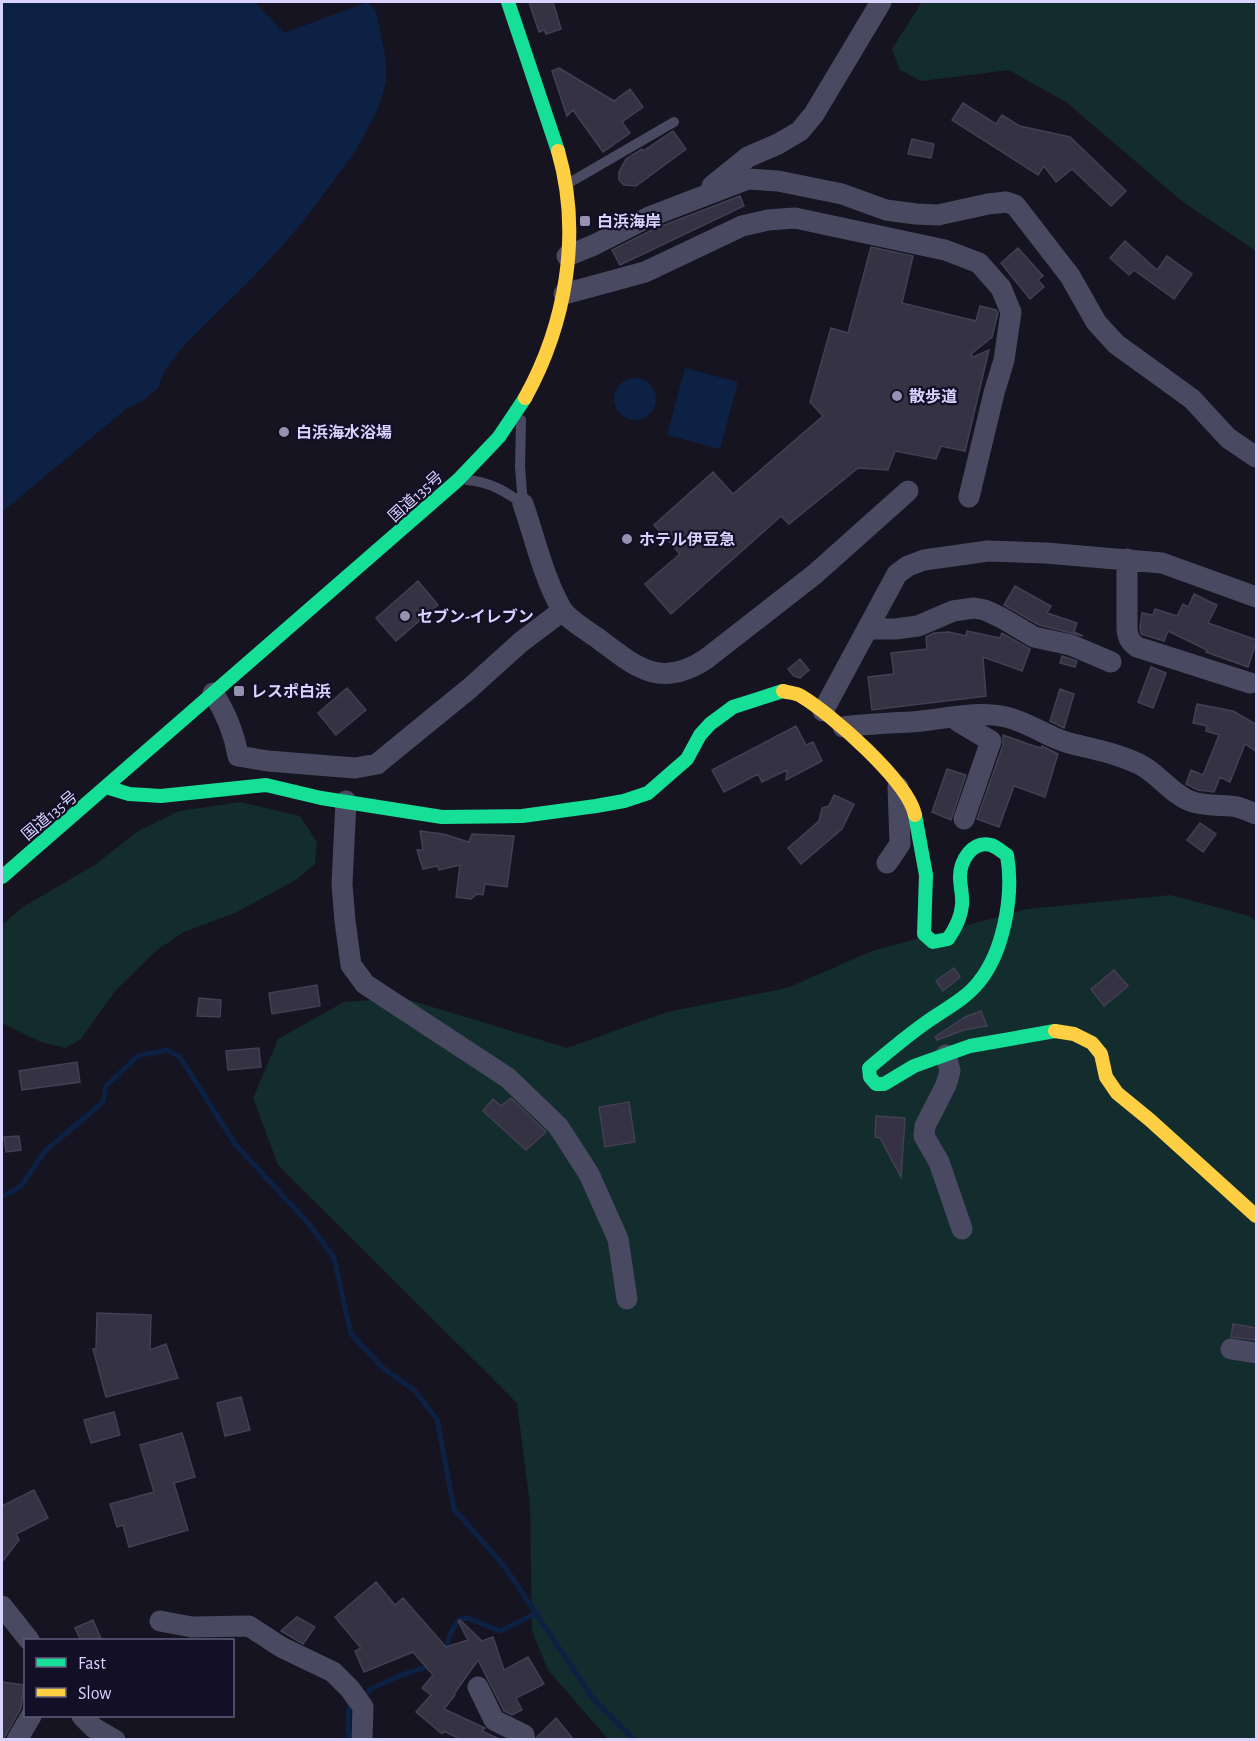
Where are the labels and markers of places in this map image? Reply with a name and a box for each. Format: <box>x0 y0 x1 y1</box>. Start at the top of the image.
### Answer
place label: 白浜海岸 <box>597 213 661 230</box>
marker: 白浜海岸 <box>578 214 592 228</box>
place label: 散歩道 <box>909 387 957 405</box>
marker: 散歩道 <box>890 389 904 403</box>
place label: 白浜海水浴場 <box>296 424 392 441</box>
marker: 白浜海水浴場 <box>277 425 291 439</box>
place label: ホテル伊豆急 <box>639 531 735 548</box>
marker: ホテル伊豆急 <box>620 532 634 546</box>
place label: セブン-イレブン <box>417 608 534 625</box>
marker: セブン-イレブン <box>398 609 412 623</box>
place label: レスポ白浜 <box>251 683 331 700</box>
marker: レスポ白浜 <box>232 684 246 698</box>

